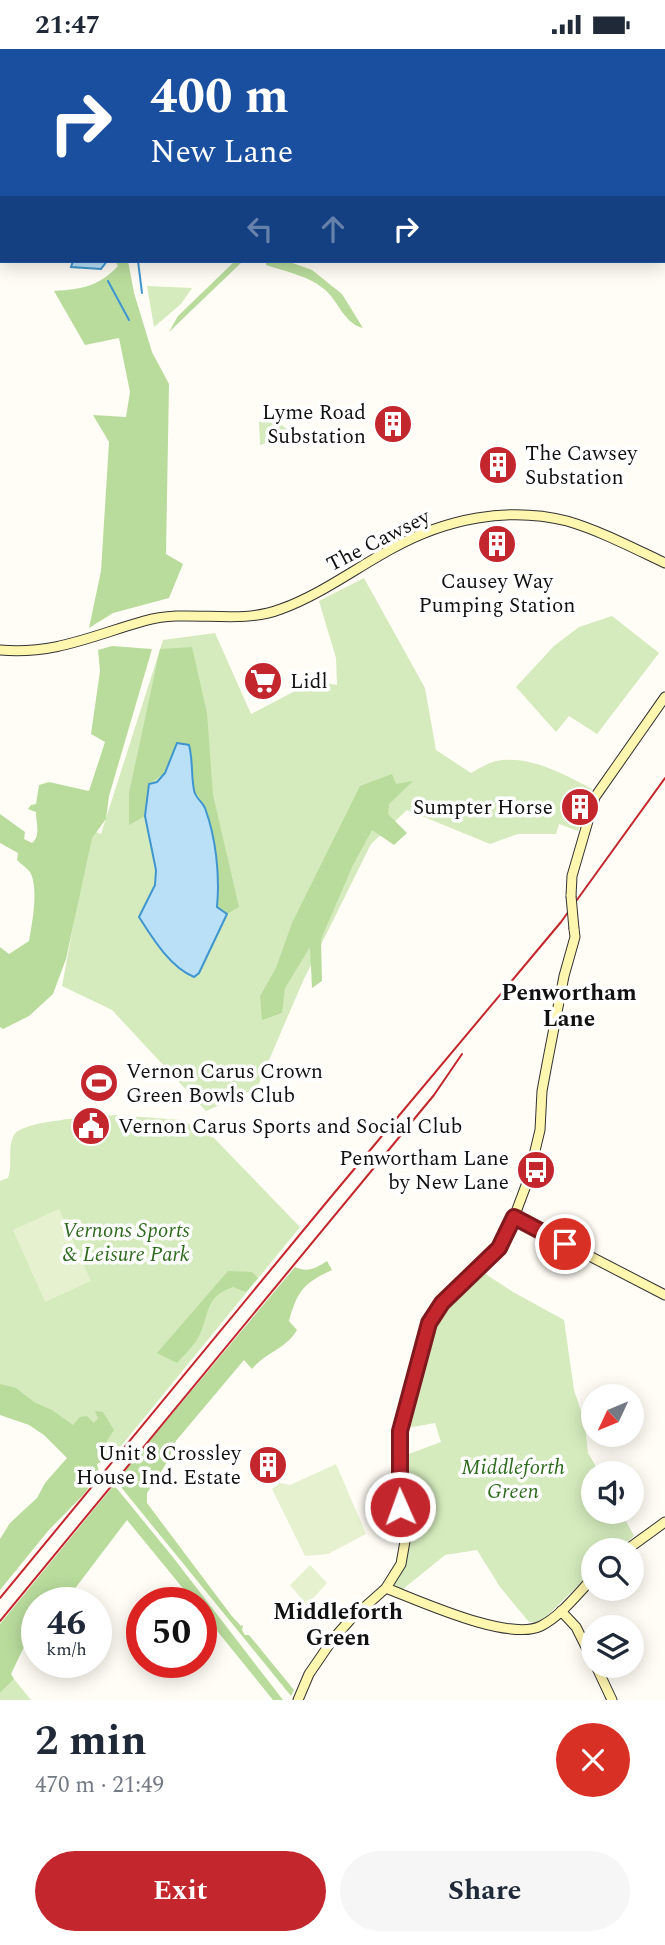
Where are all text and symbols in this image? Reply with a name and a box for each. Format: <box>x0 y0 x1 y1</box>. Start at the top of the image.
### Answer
text: 21:47 <box>35 5 100 45</box>
text: 400 m <box>150 60 289 135</box>
icon: right <box>35 77 126 168</box>
text: New Lane <box>150 128 293 177</box>
icon: left <box>241 210 279 248</box>
icon: ahead <box>314 210 352 248</box>
icon: right <box>387 210 425 248</box>
place label: Lyme Road Substation <box>262 397 366 453</box>
building icon: Lyme Road Substation <box>372 403 414 445</box>
place label: The Cawsey Substation <box>525 438 638 494</box>
building icon: The Cawsey Substation <box>477 444 519 486</box>
street label: The Cawsey <box>321 501 437 581</box>
building icon: Causey Way Pumping Station <box>476 523 518 565</box>
place label: Causey Way Pumping Station <box>418 566 576 622</box>
supermarket icon: Lidl <box>242 660 284 702</box>
place label: Lidl <box>290 666 328 698</box>
building icon: Sumpter Horse <box>559 786 601 828</box>
place label: Sumpter Horse <box>413 792 553 824</box>
district label: Penwortham Lane <box>501 976 637 1037</box>
place label: Vernon Carus Crown Green Bowls Club <box>126 1056 323 1112</box>
sports icon: Vernon Carus Crown Green Bowls Club <box>78 1062 120 1104</box>
public building icon: Vernon Carus Sports and Social Club <box>70 1105 112 1147</box>
place label: Vernon Carus Sports and Social Club <box>118 1111 462 1143</box>
place label: Penwortham Lane by New Lane <box>339 1143 509 1199</box>
bus stop icon: Penwortham Lane by New Lane <box>515 1149 557 1191</box>
pin <box>535 1214 595 1274</box>
park label: Vernons Sports & Leisure Park <box>62 1215 190 1271</box>
icon: arrive <box>546 1225 584 1263</box>
north arrow <box>581 1384 644 1447</box>
map controls <box>581 1384 644 1678</box>
place label: Unit 8 Crossley House Ind. Estate <box>76 1438 242 1494</box>
building icon: Unit 8 Crossley House Ind. Estate <box>247 1444 289 1486</box>
park label: Middleforth Green <box>461 1452 565 1508</box>
button: sound <box>581 1461 644 1524</box>
position arrow <box>363 1470 437 1544</box>
button: search <box>581 1538 644 1601</box>
speed limit sign: 50 <box>126 1587 217 1678</box>
district label: Middleforth Green <box>273 1595 403 1656</box>
text: 46 <box>47 1597 86 1650</box>
button: layers <box>581 1615 644 1678</box>
text: km/h <box>46 1636 87 1663</box>
text: 2 min <box>35 1710 147 1773</box>
button: close <box>556 1723 630 1797</box>
text: 470 m · 21:49 <box>35 1768 164 1803</box>
button: Exit <box>35 1851 326 1931</box>
button: Share <box>340 1851 630 1931</box>

